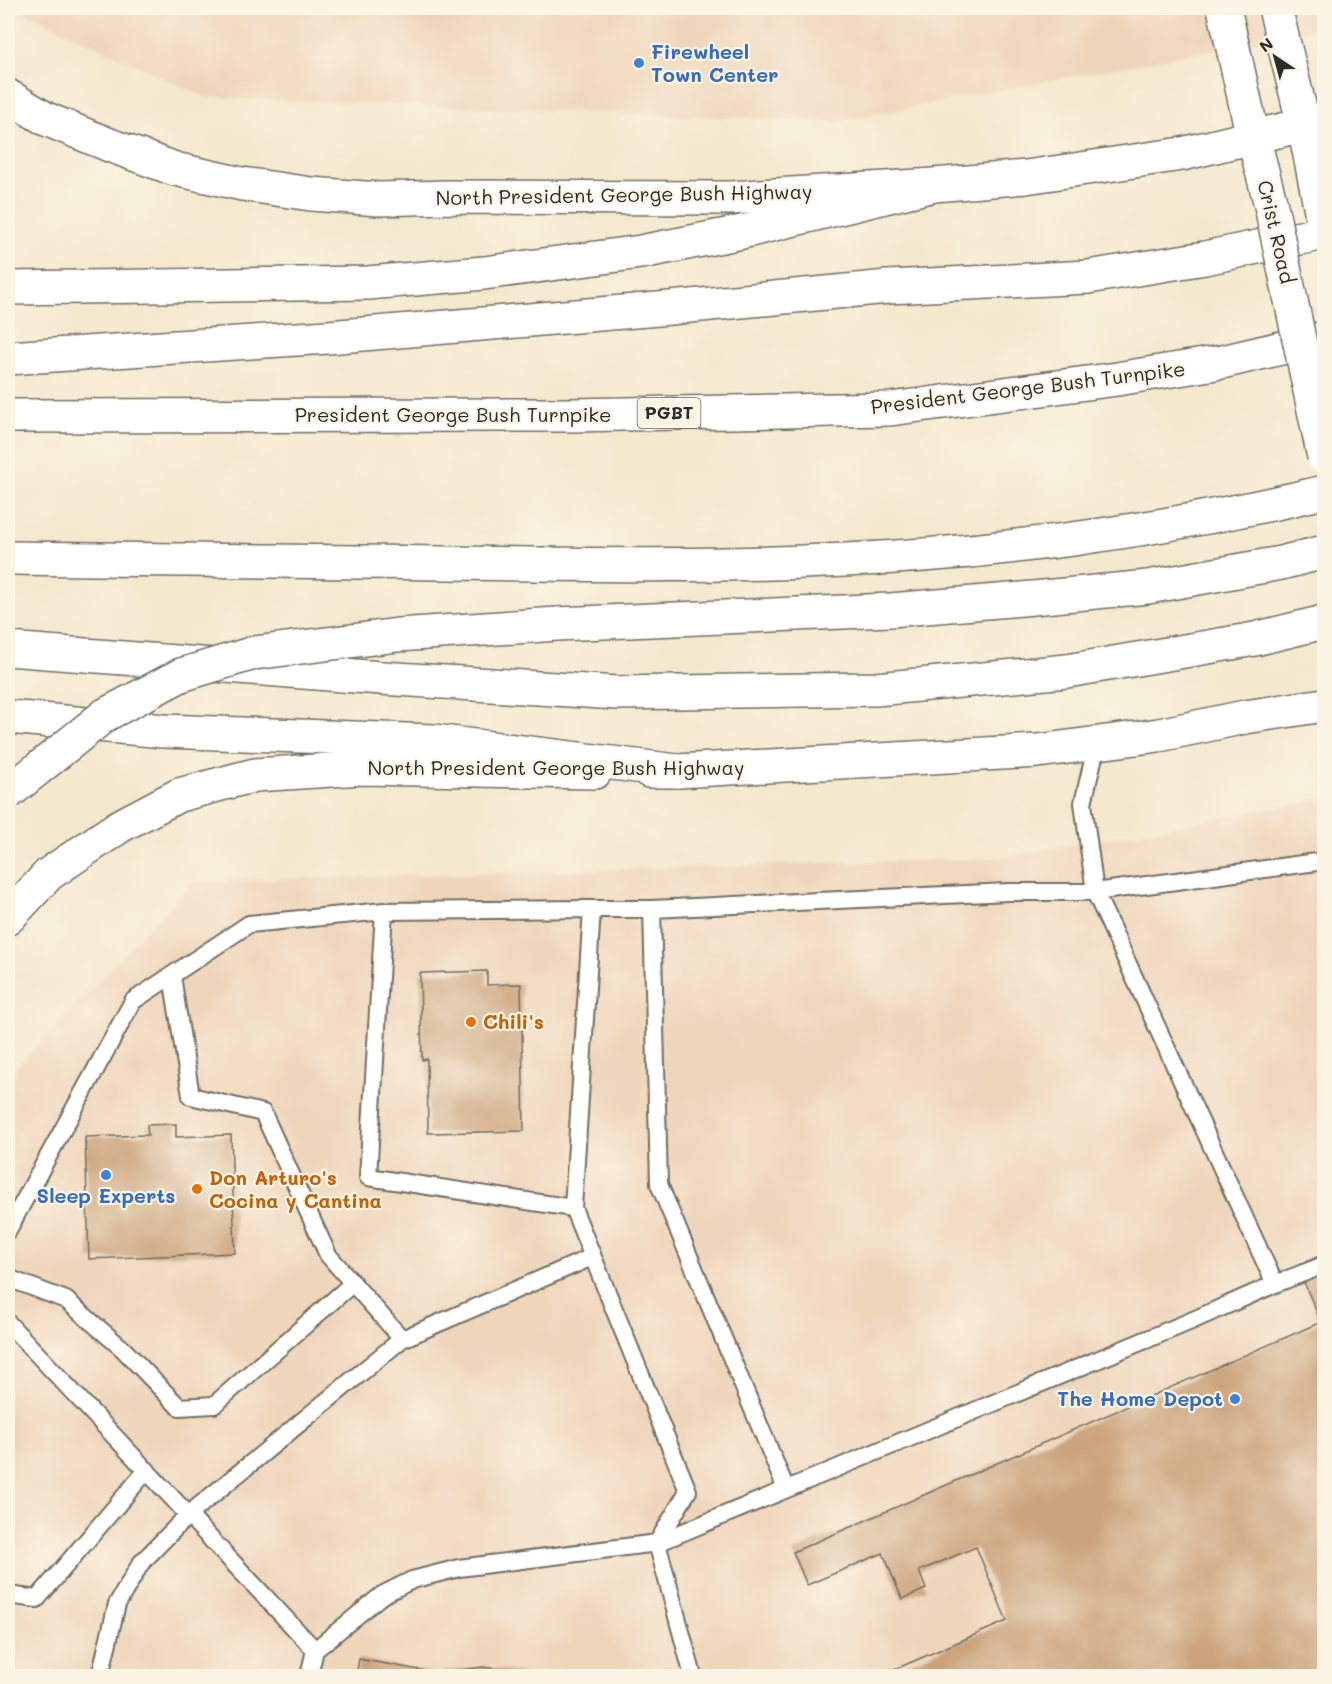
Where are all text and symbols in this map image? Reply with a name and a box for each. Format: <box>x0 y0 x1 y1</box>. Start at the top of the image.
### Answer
north arrow <box>1245 27 1305 87</box>
text: N <box>1255 32 1277 57</box>
place label: Firewheel Town Center <box>651 38 779 87</box>
marker: Firewheel Town Center <box>632 56 646 70</box>
street label: North President George Bush Highway <box>435 178 813 210</box>
street label: Crist Road <box>1252 178 1301 286</box>
street label: President George Bush Turnpike <box>869 355 1187 419</box>
road number: PGBT <box>638 398 700 428</box>
street label: President George Bush Turnpike <box>295 401 611 427</box>
street label: North President George Bush Highway <box>368 754 744 780</box>
place label: Chili's <box>483 1008 544 1034</box>
marker: Chili's <box>464 1015 478 1029</box>
place label: Don Arturo's Cocina y Cantina <box>209 1164 382 1213</box>
marker: Sleep Experts <box>99 1168 113 1182</box>
place label: Sleep Experts <box>37 1182 175 1208</box>
marker: Don Arturo's Cocina y Cantina <box>190 1182 204 1196</box>
place label: The Home Depot <box>1057 1385 1223 1411</box>
marker: The Home Depot <box>1228 1392 1242 1406</box>

